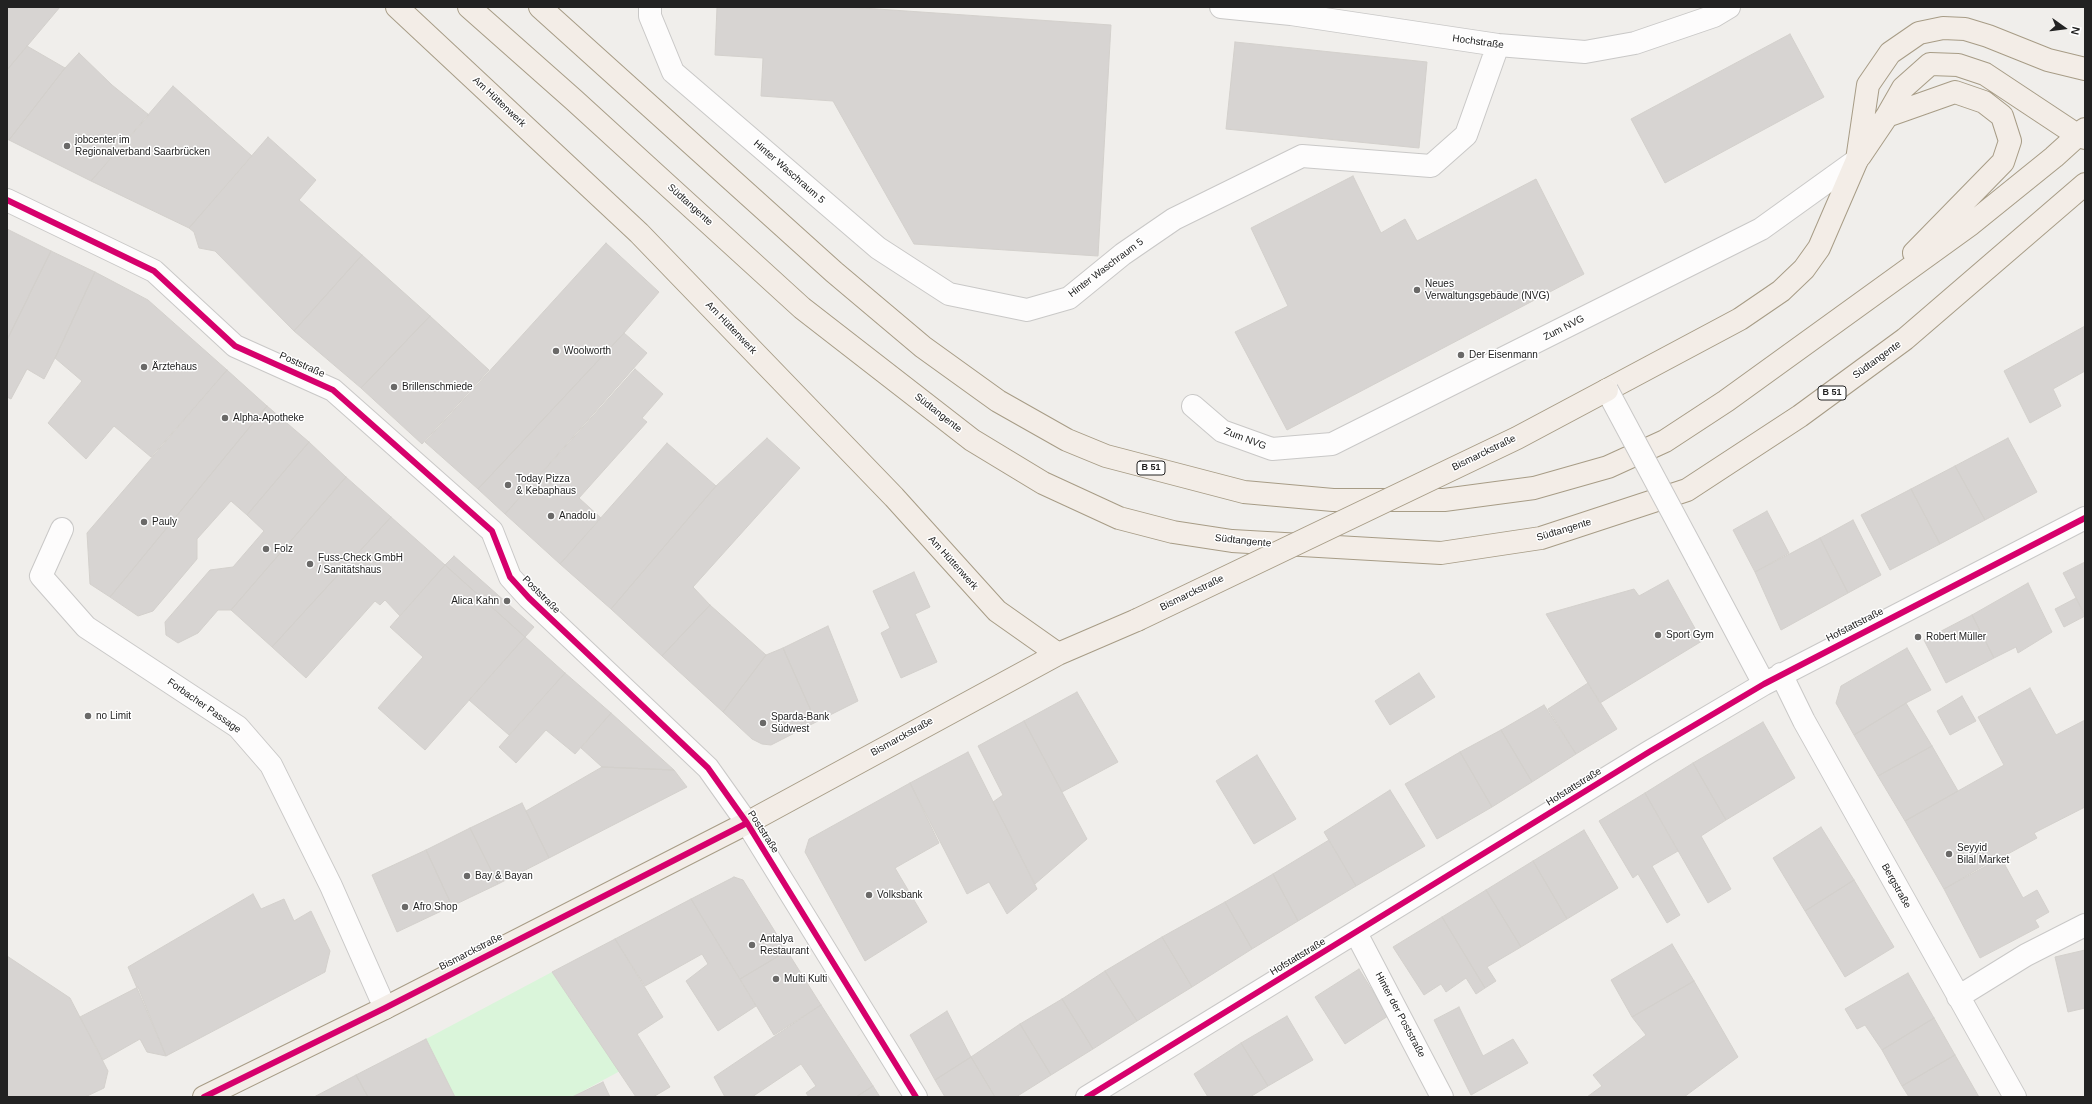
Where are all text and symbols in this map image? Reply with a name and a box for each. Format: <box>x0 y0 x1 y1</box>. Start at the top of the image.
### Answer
north arrow <box>2044 8 2084 48</box>
text: N <box>2069 26 2082 36</box>
street label: Hochstraße <box>1452 32 1504 52</box>
street label: Am Hüttenwerk <box>470 74 528 130</box>
place label: jobcenter im Regionalverband Saarbrücken <box>75 134 210 158</box>
street label: Hinter Waschraum 5 <box>751 138 827 206</box>
marker: jobcenter im Regionalverband Saarbrücken <box>62 141 72 151</box>
street label: Südtangente <box>665 182 715 228</box>
street label: Hinter Waschraum 5 <box>1066 236 1146 300</box>
place label: Neues Verwaltungsgebäude (NVG) <box>1425 278 1550 302</box>
marker: Neues Verwaltungsgebäude (NVG) <box>1412 285 1422 295</box>
street label: Am Hüttenwerk <box>703 299 759 357</box>
street label: Zum NVG <box>1541 313 1587 343</box>
street label: Südtangente <box>1851 338 1903 382</box>
place label: Woolworth <box>564 345 611 357</box>
marker: Woolworth <box>551 346 561 356</box>
place label: Der Eisenmann <box>1469 349 1538 361</box>
street label: Poststraße <box>277 350 327 380</box>
marker: Der Eisenmann <box>1456 350 1466 360</box>
place label: Ärztehaus <box>152 361 197 373</box>
marker: Ärztehaus <box>139 362 149 372</box>
place label: Brillenschmiede <box>402 381 473 393</box>
marker: Brillenschmiede <box>389 382 399 392</box>
road number: B 51 <box>1818 386 1846 400</box>
street label: Südtangente <box>912 391 964 435</box>
place label: Alpha-Apotheke <box>233 412 304 424</box>
marker: Alpha-Apotheke <box>220 413 230 423</box>
street label: Zum NVG <box>1222 425 1268 453</box>
street label: Bismarckstraße <box>1450 432 1518 474</box>
road number: B 51 <box>1137 461 1165 475</box>
place label: Today Pizza & Kebaphaus <box>516 473 576 496</box>
marker: Today Pizza & Kebaphaus <box>503 480 513 490</box>
place label: Anadolu <box>559 510 596 522</box>
marker: Anadolu <box>546 511 556 521</box>
place label: Pauly <box>152 516 177 528</box>
street label: Südtangente <box>1535 516 1593 544</box>
marker: Pauly <box>139 517 149 527</box>
street label: Südtangente <box>1214 532 1272 550</box>
street label: Am Hüttenwerk <box>926 534 980 592</box>
place label: Folz <box>274 543 293 555</box>
marker: Folz <box>261 544 271 554</box>
place label: Fuss-Check GmbH / Sanitätshaus <box>318 552 403 576</box>
marker: Fuss-Check GmbH / Sanitätshaus <box>305 559 315 569</box>
street label: Bismarckstraße <box>1158 572 1226 614</box>
street label: Poststraße <box>520 574 562 616</box>
place label: Alica Kahn <box>451 595 499 607</box>
marker: Alica Kahn <box>502 596 512 606</box>
street label: Hofstattstraße <box>1824 605 1886 645</box>
place label: Sport Gym <box>1666 629 1714 641</box>
marker: Sport Gym <box>1653 630 1663 640</box>
place label: Robert Müller <box>1926 631 1986 643</box>
marker: Robert Müller <box>1913 632 1923 642</box>
street label: Forbacher Passage <box>165 676 243 736</box>
place label: no Limit <box>96 710 131 722</box>
marker: no Limit <box>83 711 93 721</box>
place label: Sparda-Bank Südwest <box>771 711 829 734</box>
street label: Bismarckstraße <box>869 715 935 759</box>
marker: Sparda-Bank Südwest <box>758 718 768 728</box>
street label: Hofstattstraße <box>1544 765 1604 809</box>
street label: Poststraße <box>745 808 781 856</box>
place label: Seyyid Bilal Market <box>1957 842 2009 866</box>
marker: Seyyid Bilal Market <box>1944 849 1954 859</box>
street label: Bergstraße <box>1879 861 1913 911</box>
place label: Bay & Bayan <box>475 870 533 882</box>
marker: Bay & Bayan <box>462 871 472 881</box>
place label: Volksbank <box>877 889 923 901</box>
marker: Volksbank <box>864 890 874 900</box>
place label: Afro Shop <box>413 901 457 913</box>
marker: Afro Shop <box>400 902 410 912</box>
street label: Bismarckstraße <box>437 931 505 973</box>
place label: Antalya Restaurant <box>760 933 809 956</box>
street label: Hofstattstraße <box>1268 936 1328 978</box>
marker: Antalya Restaurant <box>747 940 757 950</box>
street label: Hinter der Poststraße <box>1372 970 1428 1060</box>
place label: Multi Kulti <box>784 973 827 985</box>
marker: Multi Kulti <box>771 974 781 984</box>

